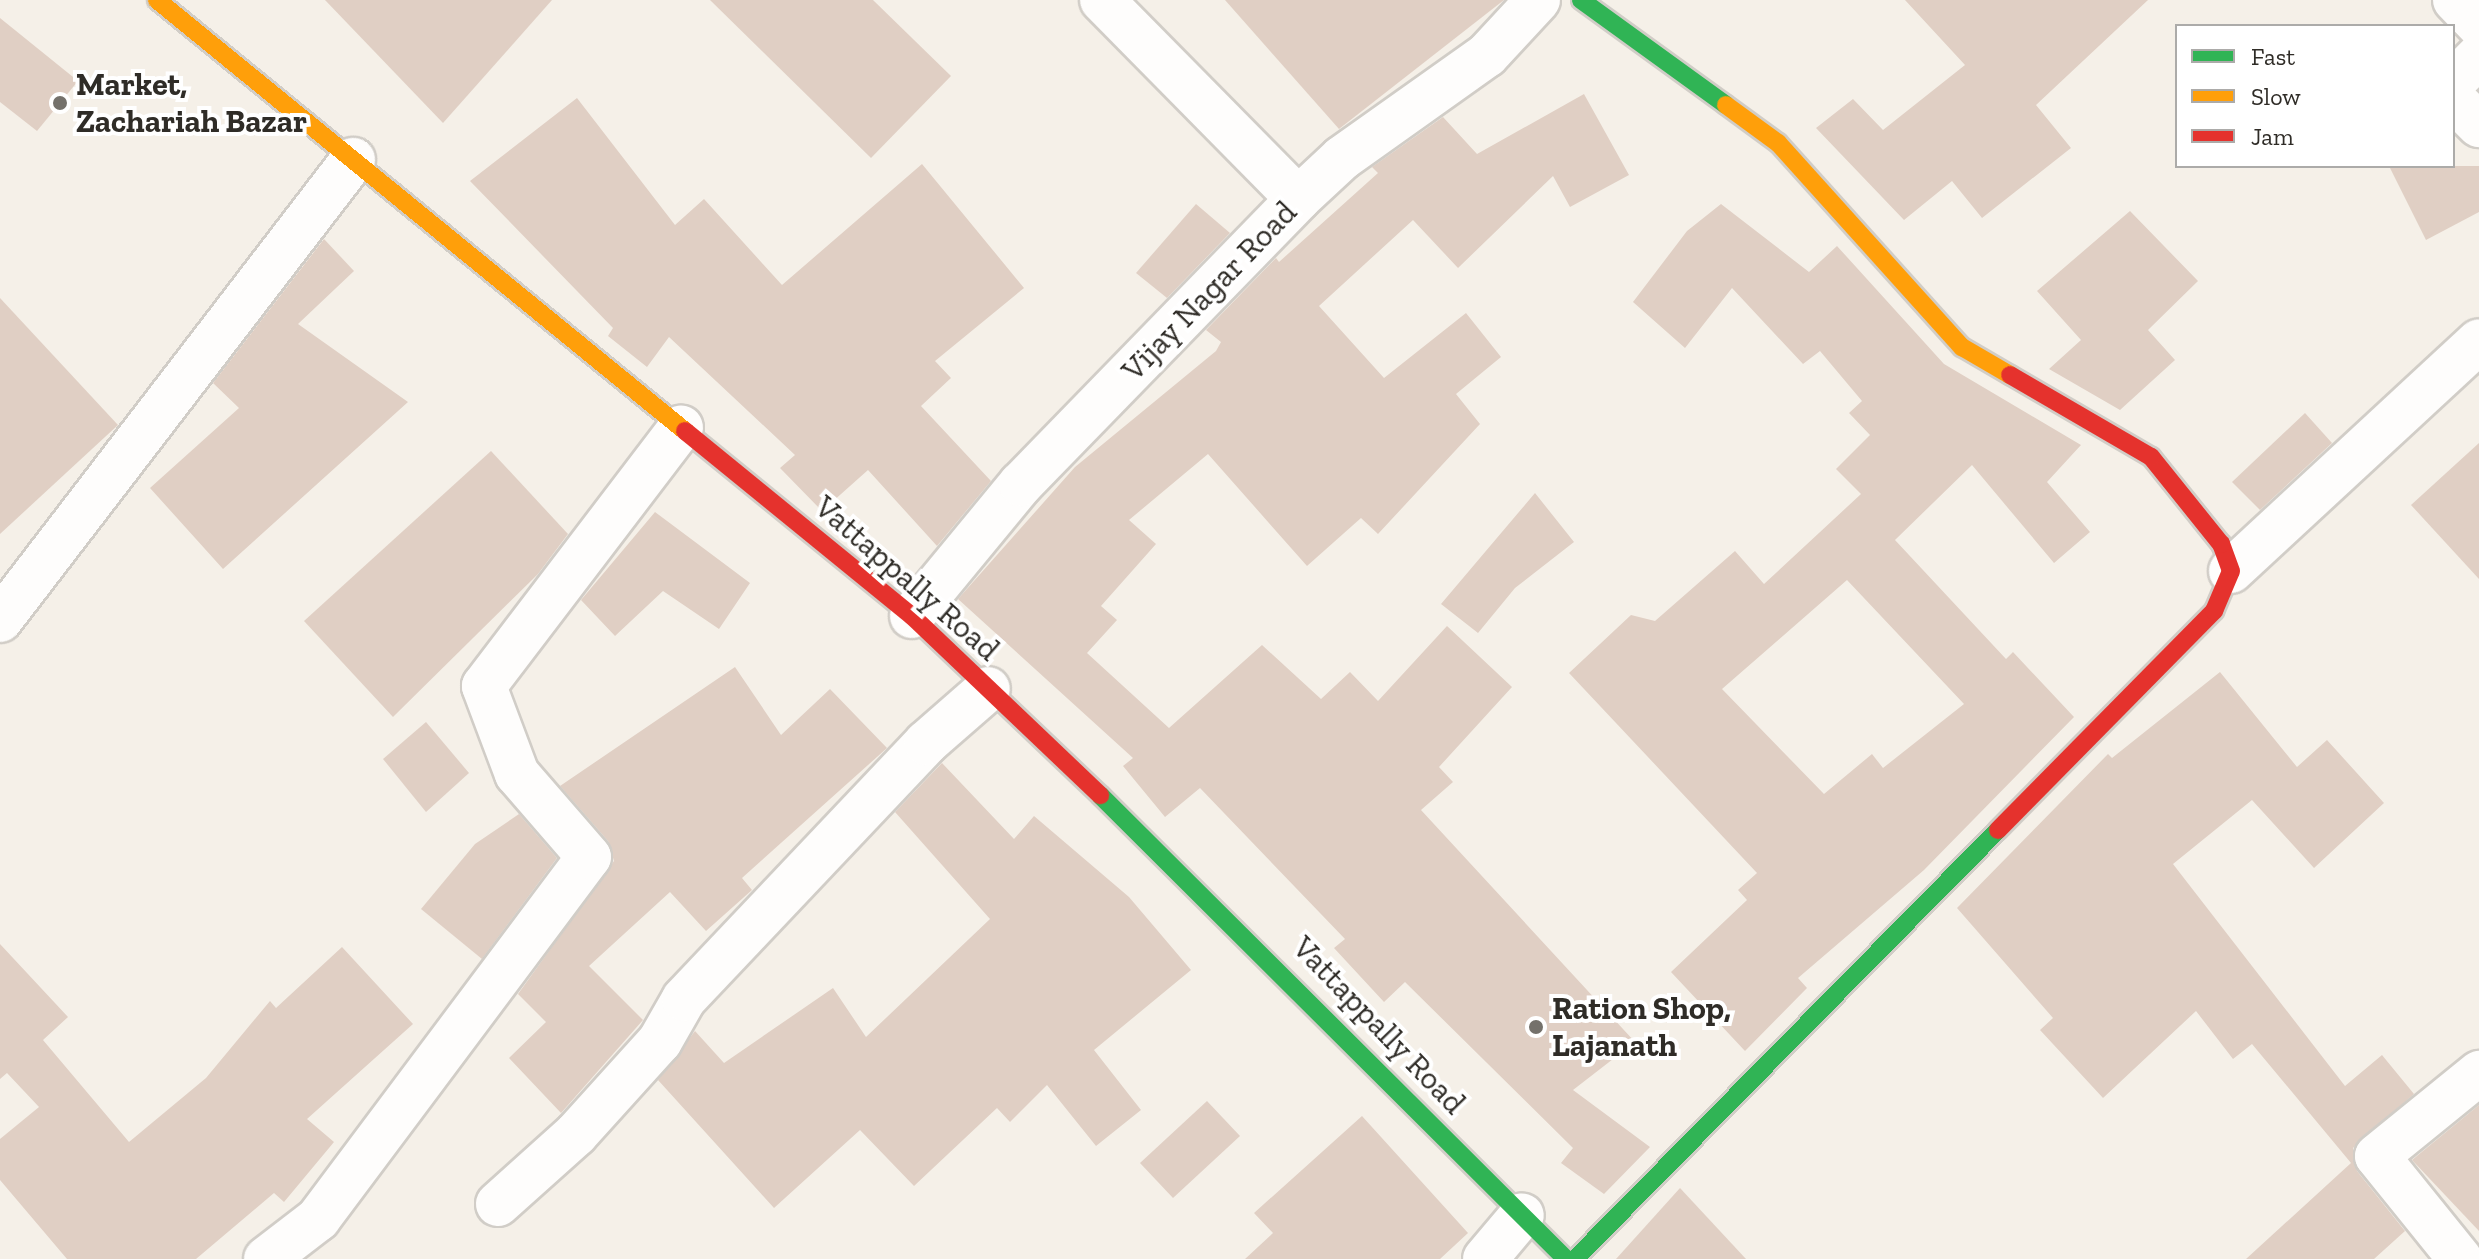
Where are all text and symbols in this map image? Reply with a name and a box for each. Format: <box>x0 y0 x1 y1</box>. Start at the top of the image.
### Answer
legend <box>2175 24 2455 168</box>
text: Fast <box>2251 42 2295 71</box>
place label: Market, Zachariah Bazar <box>76 66 307 141</box>
text: Slow <box>2251 82 2301 111</box>
marker: Market, Zachariah Bazar <box>51 94 69 112</box>
text: Jam <box>2251 122 2294 151</box>
street label: Vijay Nagar Road <box>1113 193 1305 389</box>
street label: Vattappally Road <box>806 487 1008 669</box>
street label: Vattappally Road <box>1284 928 1474 1122</box>
place label: Ration Shop, Lajanath <box>1552 990 1731 1065</box>
marker: Ration Shop, Lajanath <box>1527 1018 1545 1036</box>

